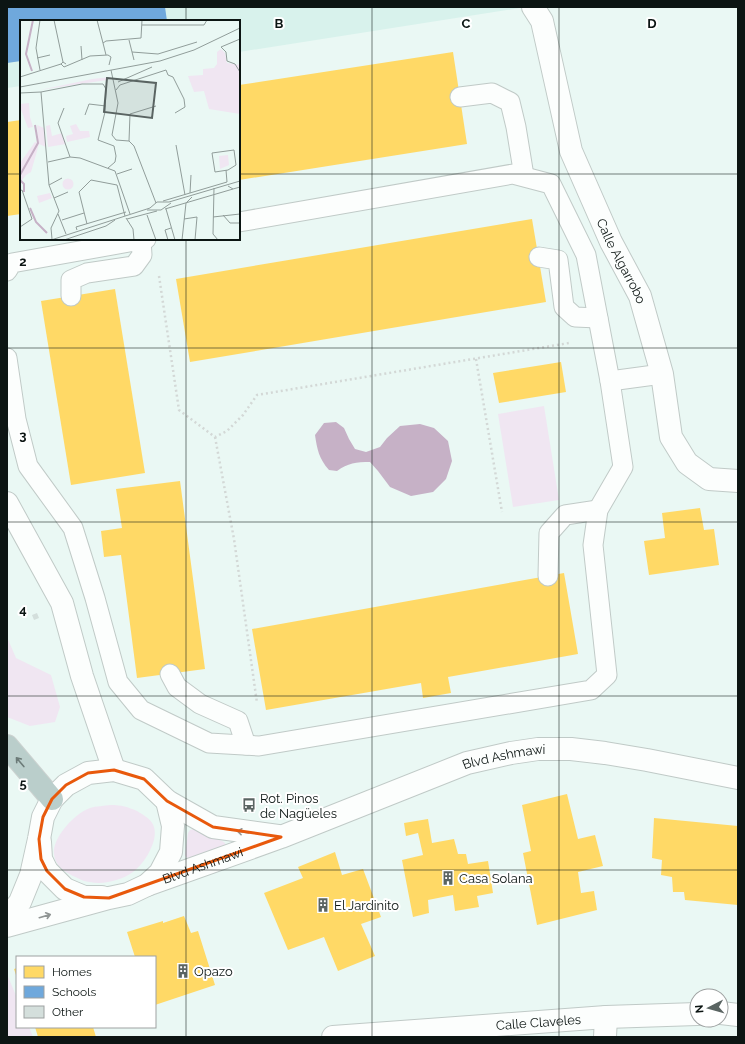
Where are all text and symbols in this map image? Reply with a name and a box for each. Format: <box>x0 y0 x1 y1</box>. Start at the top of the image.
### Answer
text: B <box>275 16 284 31</box>
text: C <box>462 16 471 31</box>
text: D <box>647 16 657 31</box>
inset map <box>20 20 240 240</box>
street label: Calle Algarrobo <box>594 216 649 305</box>
text: 2 <box>19 254 27 269</box>
text: 3 <box>19 428 27 443</box>
text: 4 <box>19 602 27 617</box>
street label: Blvd Ashmawi <box>460 741 545 772</box>
one-way arrow <box>16 757 25 767</box>
text: 5 <box>19 776 27 791</box>
place label: Rot. Pinos de Nagüeles <box>260 791 337 821</box>
bus stop icon: Rot. Pinos de Nagüeles <box>241 797 257 813</box>
one-way arrow <box>237 828 250 835</box>
street label: Blvd Ashmawi <box>160 844 245 887</box>
building icon: Casa Solana <box>440 870 456 886</box>
place label: Casa Solana <box>459 871 533 886</box>
building icon: El Jardinito <box>315 897 331 913</box>
place label: El Jardinito <box>334 898 399 913</box>
one-way arrow <box>38 912 51 919</box>
legend <box>16 956 156 1028</box>
building icon: Opazo <box>175 963 191 979</box>
place label: Opazo <box>194 964 233 979</box>
text: Homes <box>52 965 92 979</box>
text: Schools <box>52 985 96 999</box>
north arrow <box>689 988 729 1028</box>
text: N <box>693 1004 706 1014</box>
text: Other <box>52 1005 84 1019</box>
street label: Calle Claveles <box>495 1012 582 1033</box>

